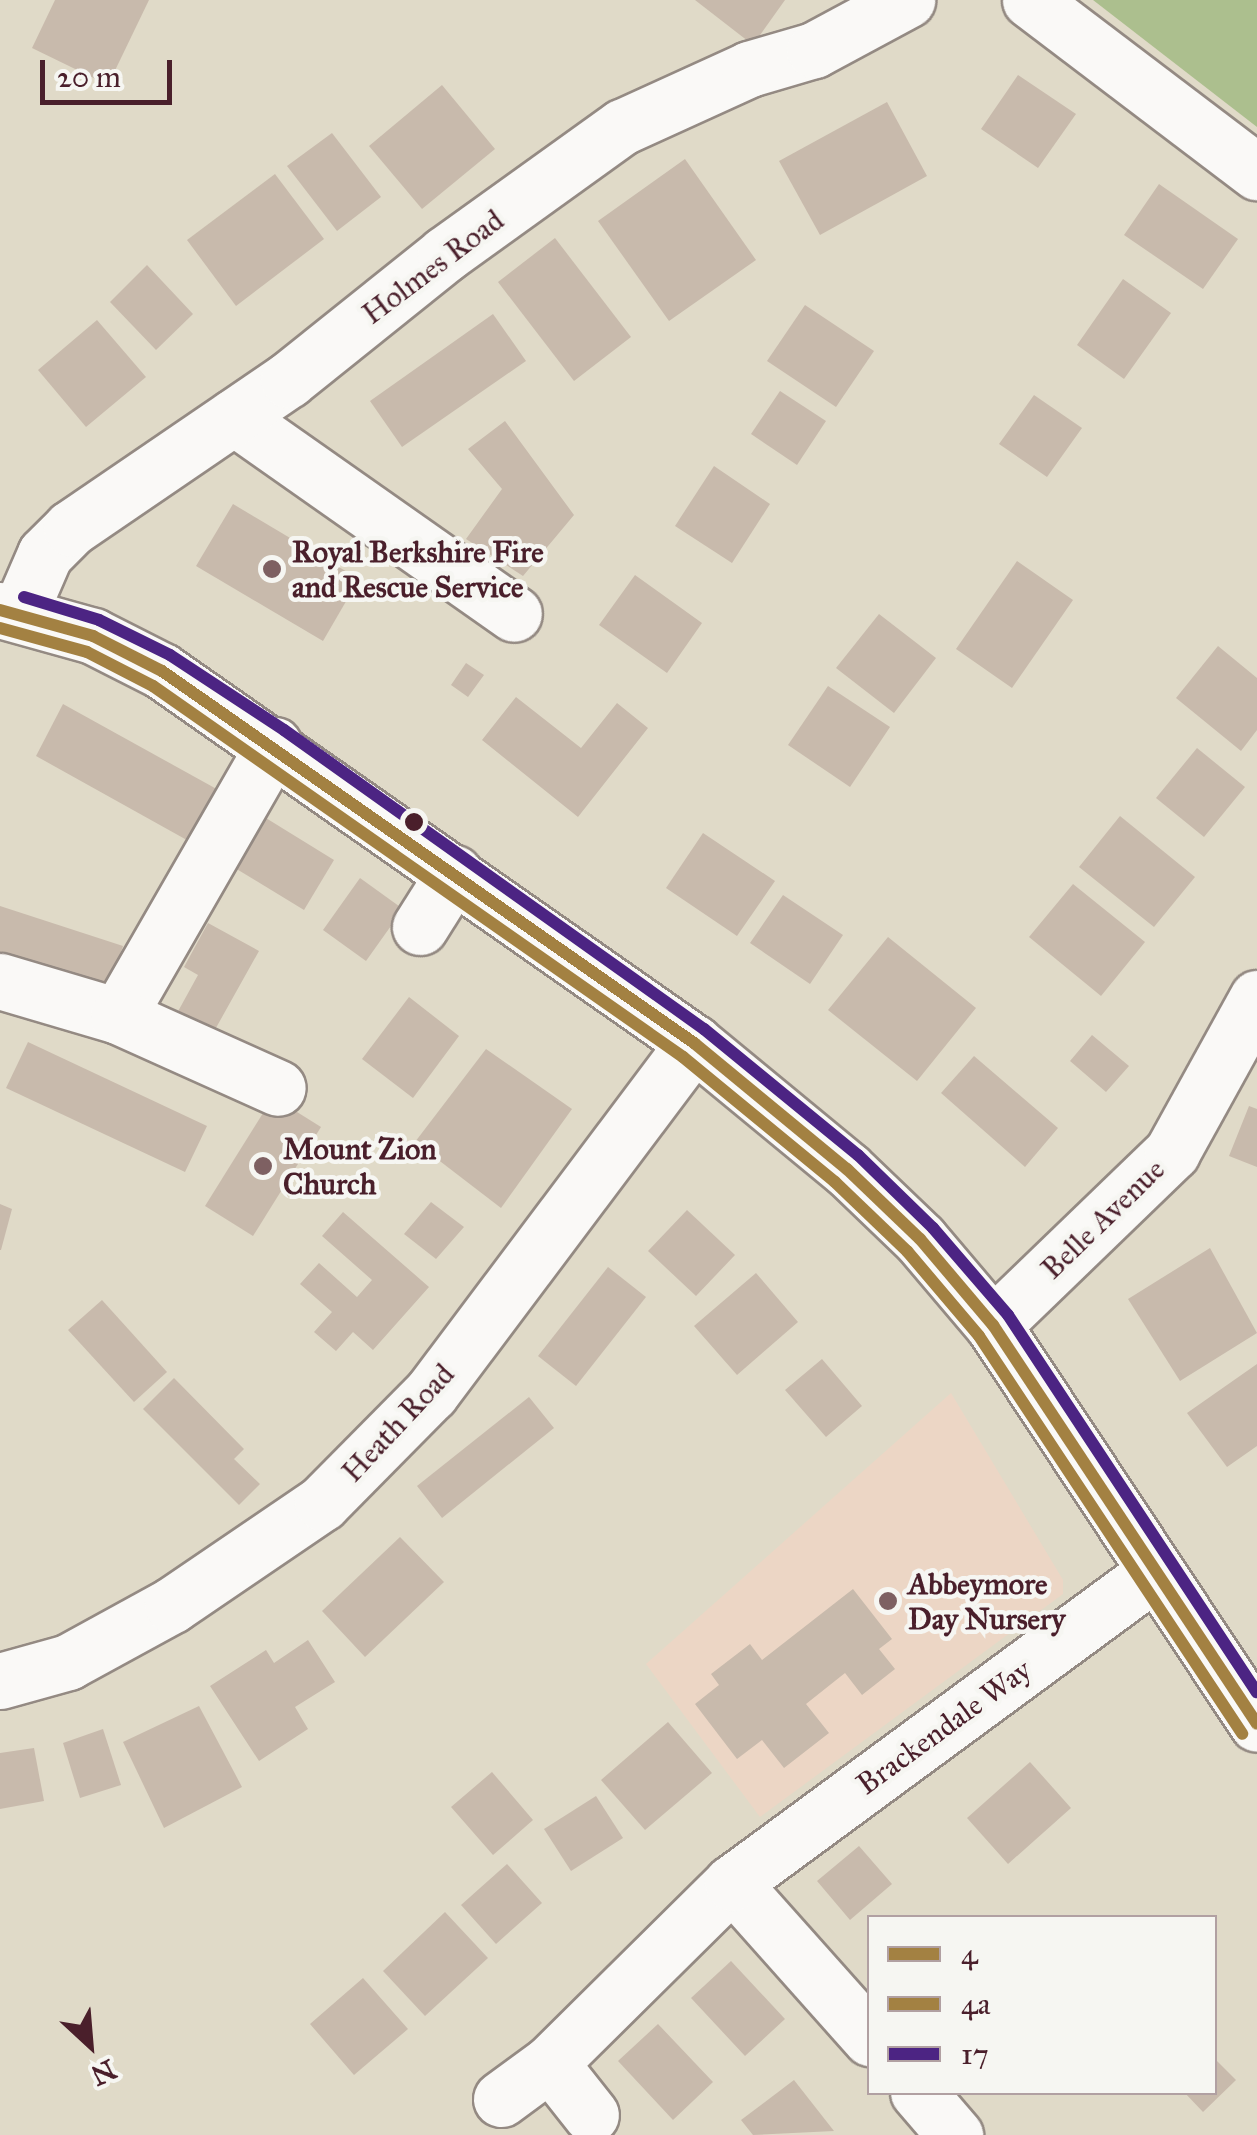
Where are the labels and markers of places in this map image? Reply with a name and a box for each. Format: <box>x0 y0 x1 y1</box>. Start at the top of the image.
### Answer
place label: Royal Berkshire Fire and Rescue Service <box>292 534 544 604</box>
marker: Royal Berkshire Fire and Rescue Service <box>261 558 283 580</box>
unlabelled marker <box>404 812 424 832</box>
place label: Mount Zion Church <box>283 1131 436 1202</box>
marker: Mount Zion Church <box>252 1155 274 1177</box>
place label: Abbeymore Day Nursery <box>908 1566 1065 1636</box>
marker: Abbeymore Day Nursery <box>877 1590 899 1612</box>

